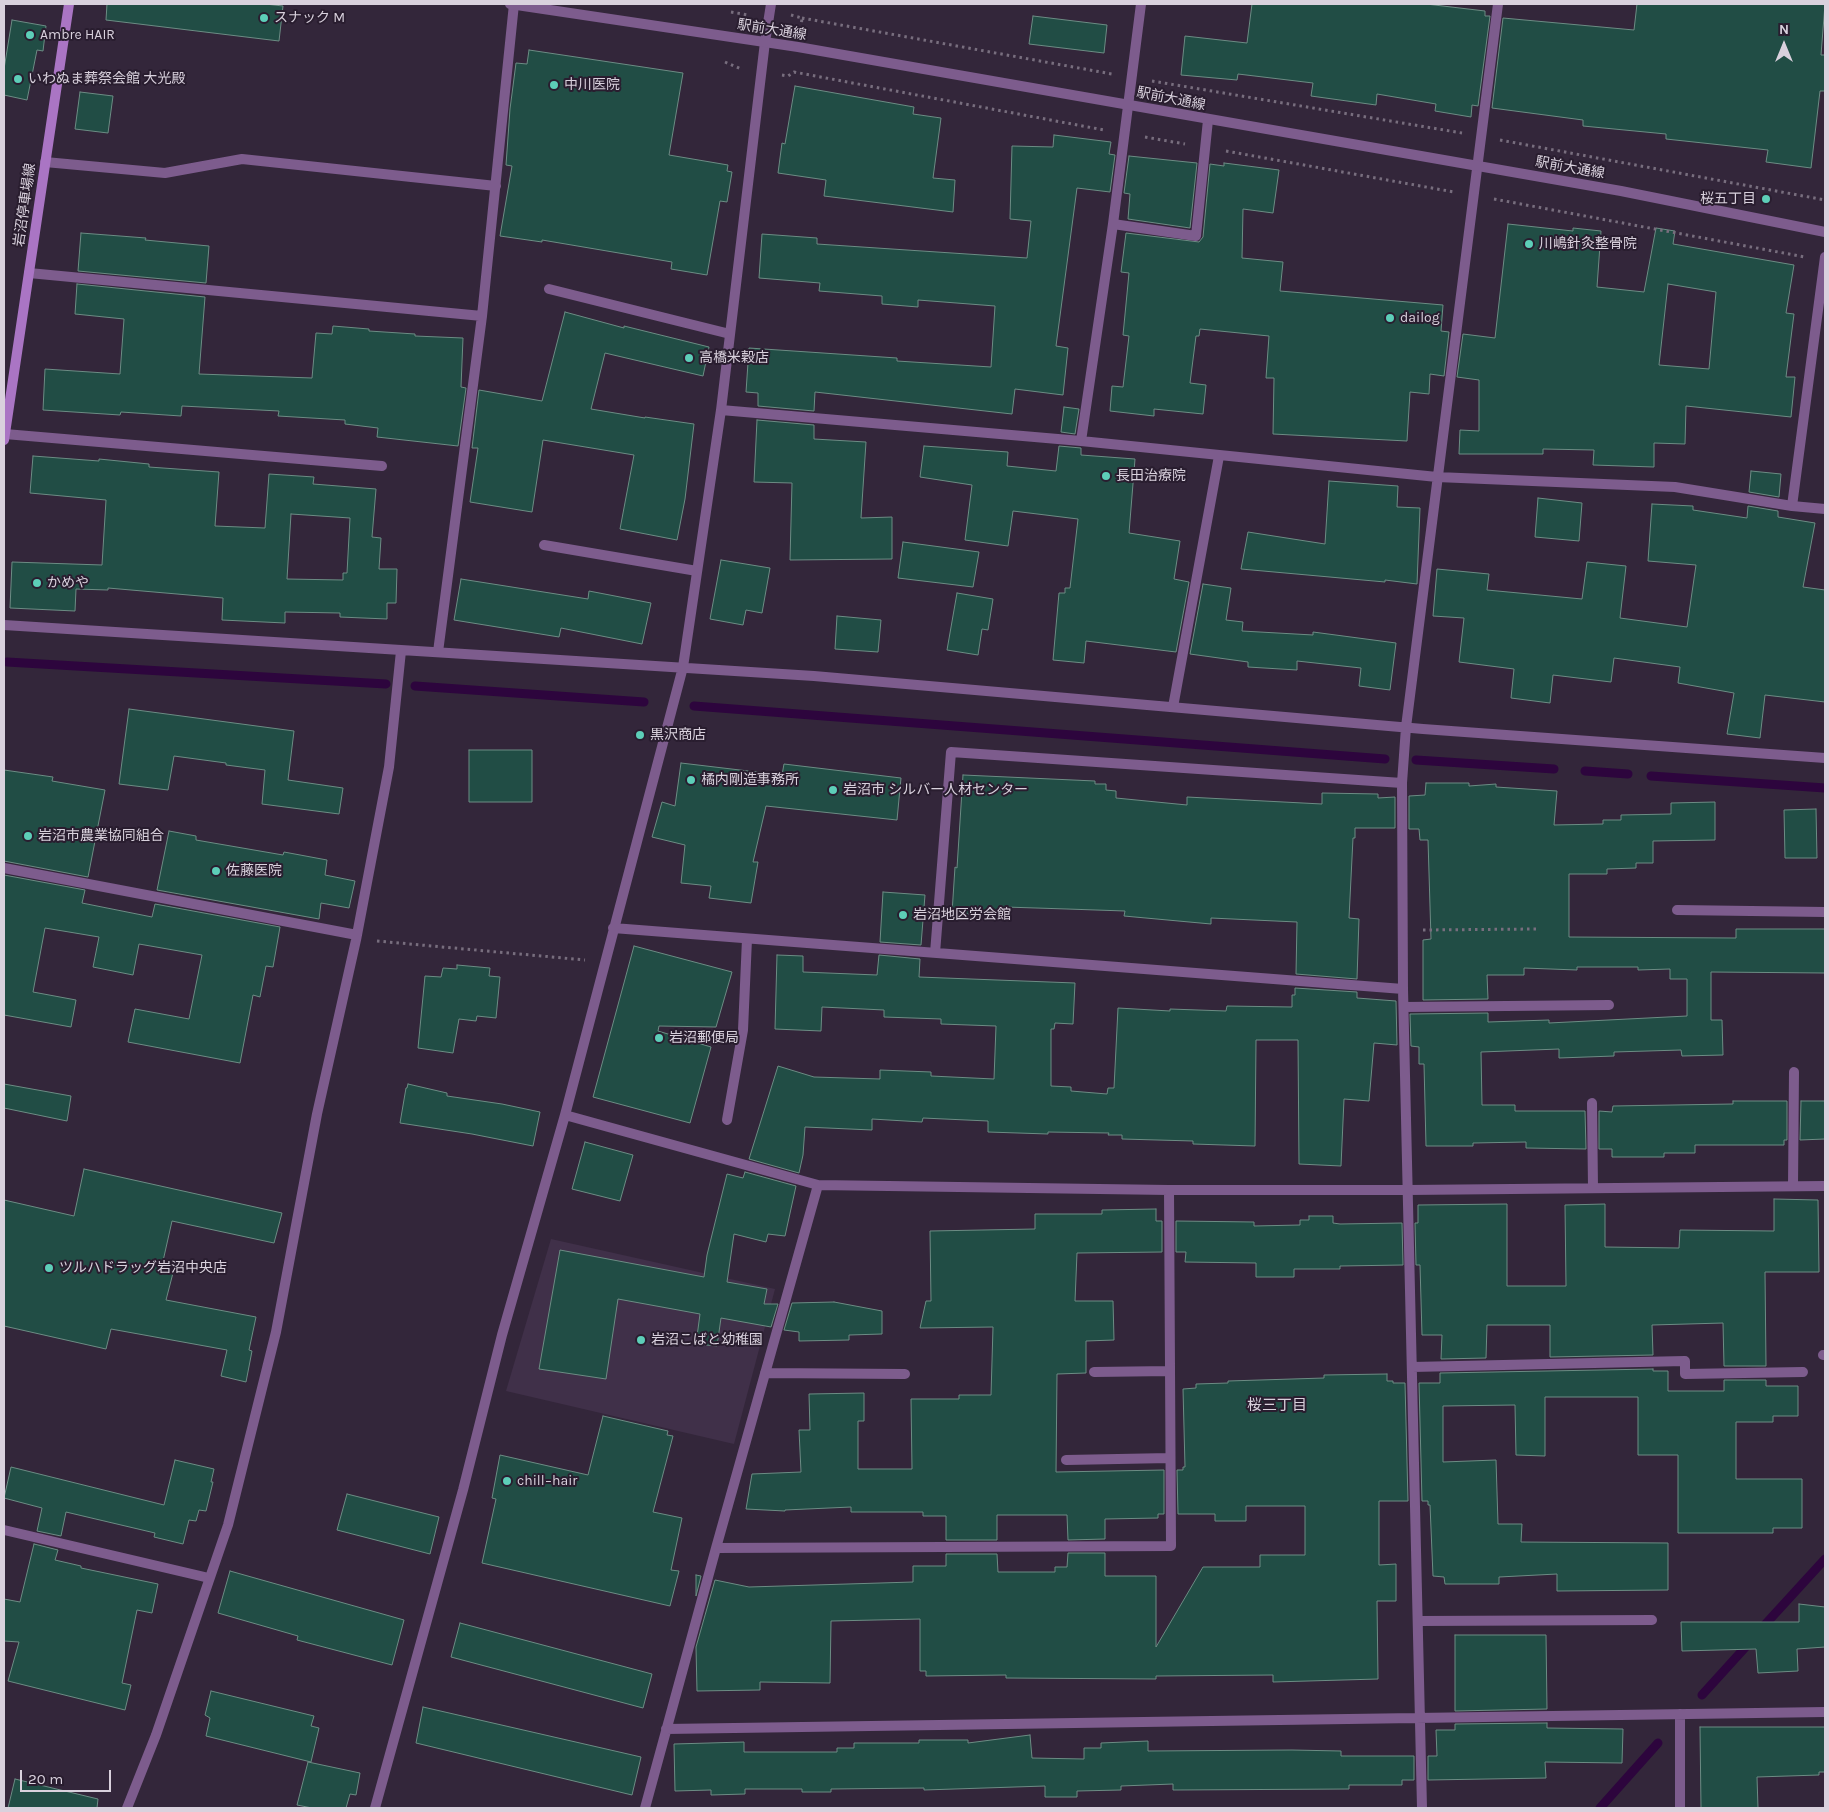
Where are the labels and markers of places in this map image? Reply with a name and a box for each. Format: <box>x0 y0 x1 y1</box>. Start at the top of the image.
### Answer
place label: スナック M <box>274 10 345 26</box>
marker: スナック M <box>258 12 270 24</box>
place label: Ambre HAIR <box>40 27 115 43</box>
marker: Ambre HAIR <box>24 29 36 41</box>
place label: いわぬま葬祭会館 大光殿 <box>28 71 185 87</box>
marker: いわぬま葬祭会館 大光殿 <box>12 73 24 85</box>
place label: 中川医院 <box>564 77 620 93</box>
marker: 中川医院 <box>548 79 560 91</box>
place label: 桜五丁目 <box>1700 191 1756 207</box>
marker: 桜五丁目 <box>1760 193 1772 205</box>
place label: 川嶋針灸整骨院 <box>1539 236 1637 252</box>
marker: 川嶋針灸整骨院 <box>1523 238 1535 250</box>
place label: dailog <box>1400 310 1440 326</box>
marker: dailog <box>1384 312 1396 324</box>
place label: 高橋米穀店 <box>699 350 769 366</box>
marker: 高橋米穀店 <box>683 352 695 364</box>
place label: 長田治療院 <box>1116 468 1186 484</box>
marker: 長田治療院 <box>1100 470 1112 482</box>
place label: かめや <box>47 575 89 591</box>
marker: かめや <box>31 577 43 589</box>
place label: 黒沢商店 <box>650 727 706 743</box>
marker: 黒沢商店 <box>634 729 646 741</box>
place label: 橘内剛造事務所 <box>701 772 799 788</box>
marker: 橘内剛造事務所 <box>685 774 697 786</box>
place label: 岩沼市 シルバー人材センター <box>843 782 1028 798</box>
marker: 岩沼市 シルバー人材センター <box>827 784 839 796</box>
place label: 岩沼市農業協同組合 <box>38 828 164 844</box>
marker: 岩沼市農業協同組合 <box>22 830 34 842</box>
place label: 佐藤医院 <box>226 863 282 879</box>
marker: 佐藤医院 <box>210 865 222 877</box>
place label: 岩沼地区労会館 <box>913 907 1011 923</box>
marker: 岩沼地区労会館 <box>897 909 909 921</box>
place label: 岩沼郵便局 <box>669 1030 739 1046</box>
marker: 岩沼郵便局 <box>653 1032 665 1044</box>
place label: ツルハドラッグ岩沼中央店 <box>59 1260 227 1276</box>
marker: ツルハドラッグ岩沼中央店 <box>43 1262 55 1274</box>
place label: 岩沼こばと幼稚園 <box>651 1332 763 1348</box>
marker: 岩沼こばと幼稚園 <box>635 1334 647 1346</box>
place label: chill−hair <box>517 1473 577 1489</box>
marker: chill−hair <box>501 1475 513 1487</box>

